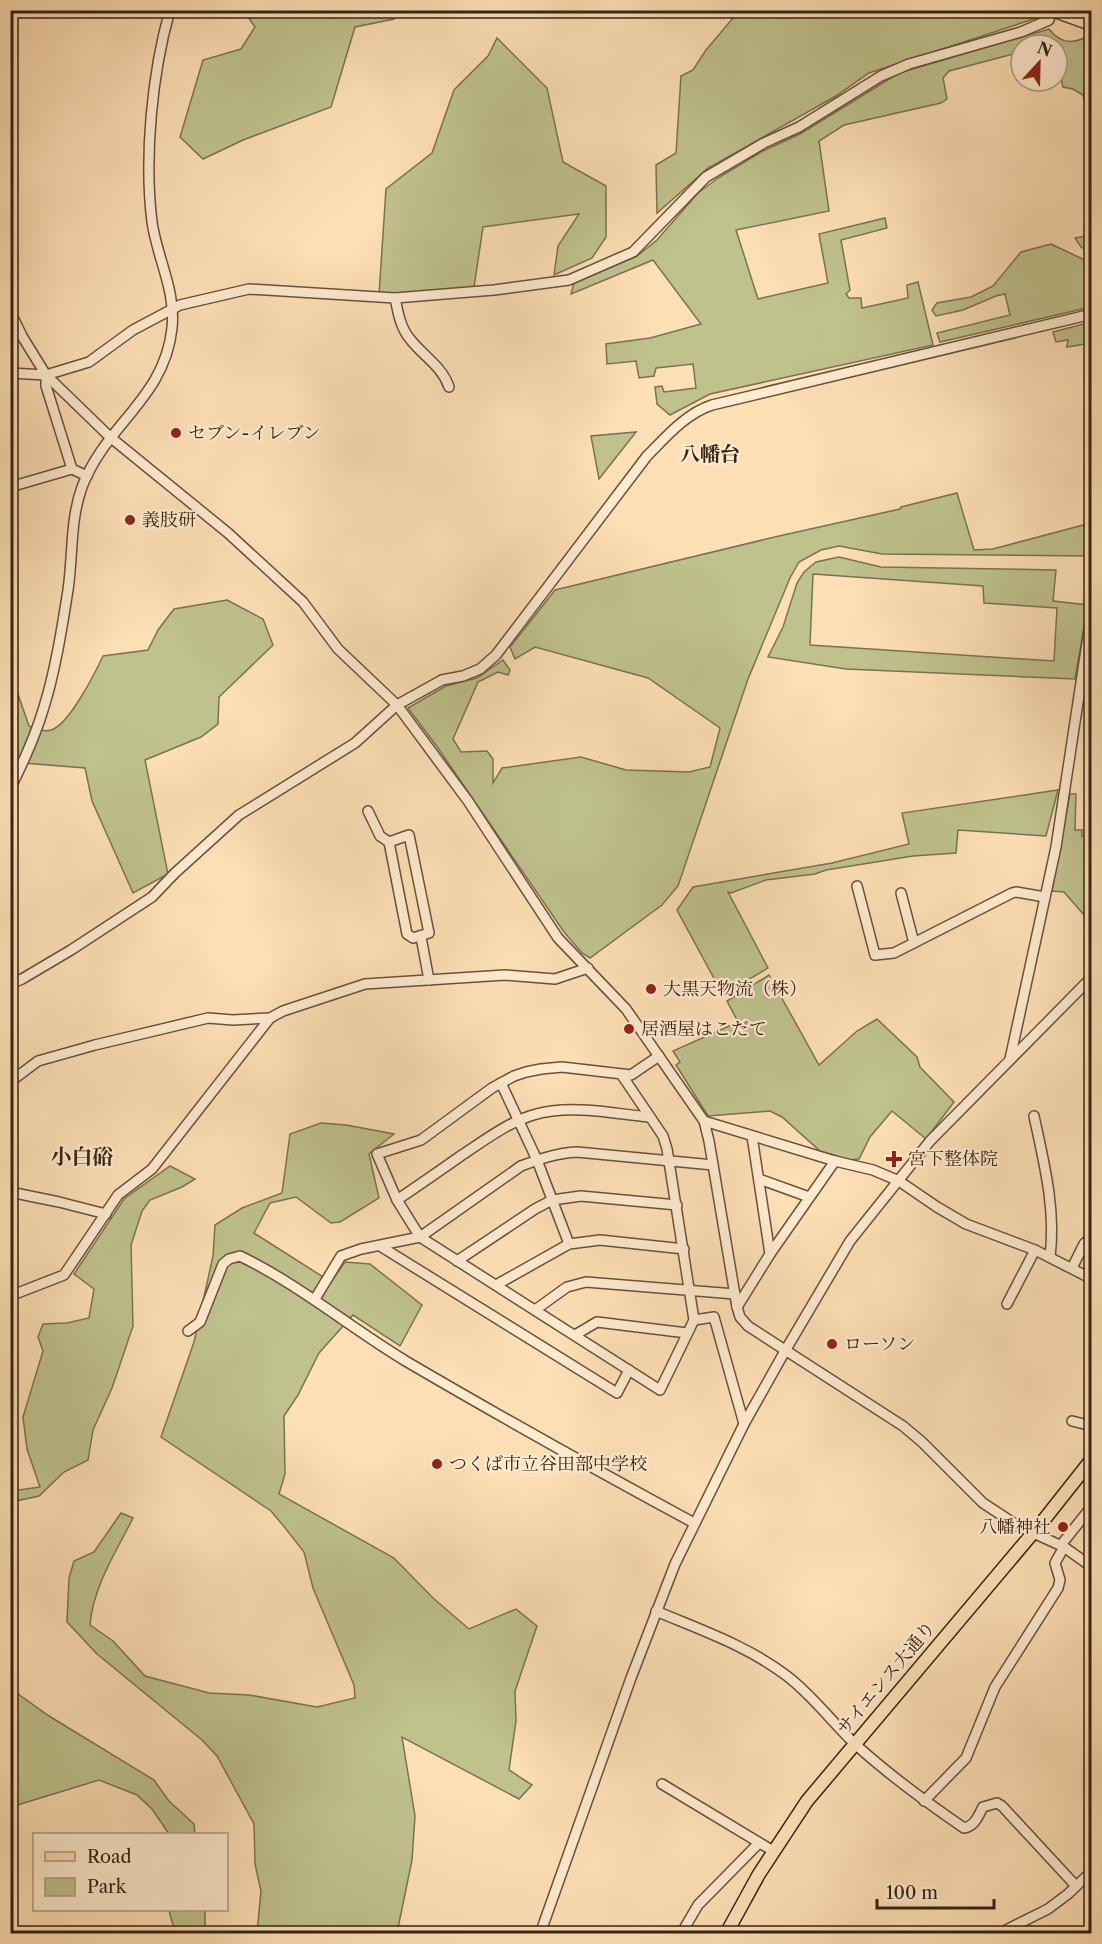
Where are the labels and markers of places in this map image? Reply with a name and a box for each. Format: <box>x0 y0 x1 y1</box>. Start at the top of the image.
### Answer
place label: セブン-イレブン <box>188 422 321 444</box>
marker: セブン-イレブン <box>169 426 183 440</box>
place label: 義肢研 <box>142 509 196 531</box>
marker: 義肢研 <box>123 513 137 527</box>
place label: 大黒天物流（株） <box>663 978 807 1000</box>
marker: 大黒天物流（株） <box>644 982 658 996</box>
place label: 居酒屋はこだて <box>641 1018 767 1040</box>
marker: 居酒屋はこだて <box>622 1022 636 1036</box>
place label: 宮下整体院 <box>908 1148 998 1170</box>
marker: 宮下整体院 <box>885 1150 903 1168</box>
place label: ローソン <box>844 1333 915 1355</box>
marker: ローソン <box>825 1337 839 1351</box>
place label: つくば市立谷田部中学校 <box>449 1453 647 1475</box>
marker: つくば市立谷田部中学校 <box>430 1457 444 1471</box>
place label: 八幡神社 <box>979 1516 1051 1538</box>
marker: 八幡神社 <box>1056 1520 1070 1534</box>

